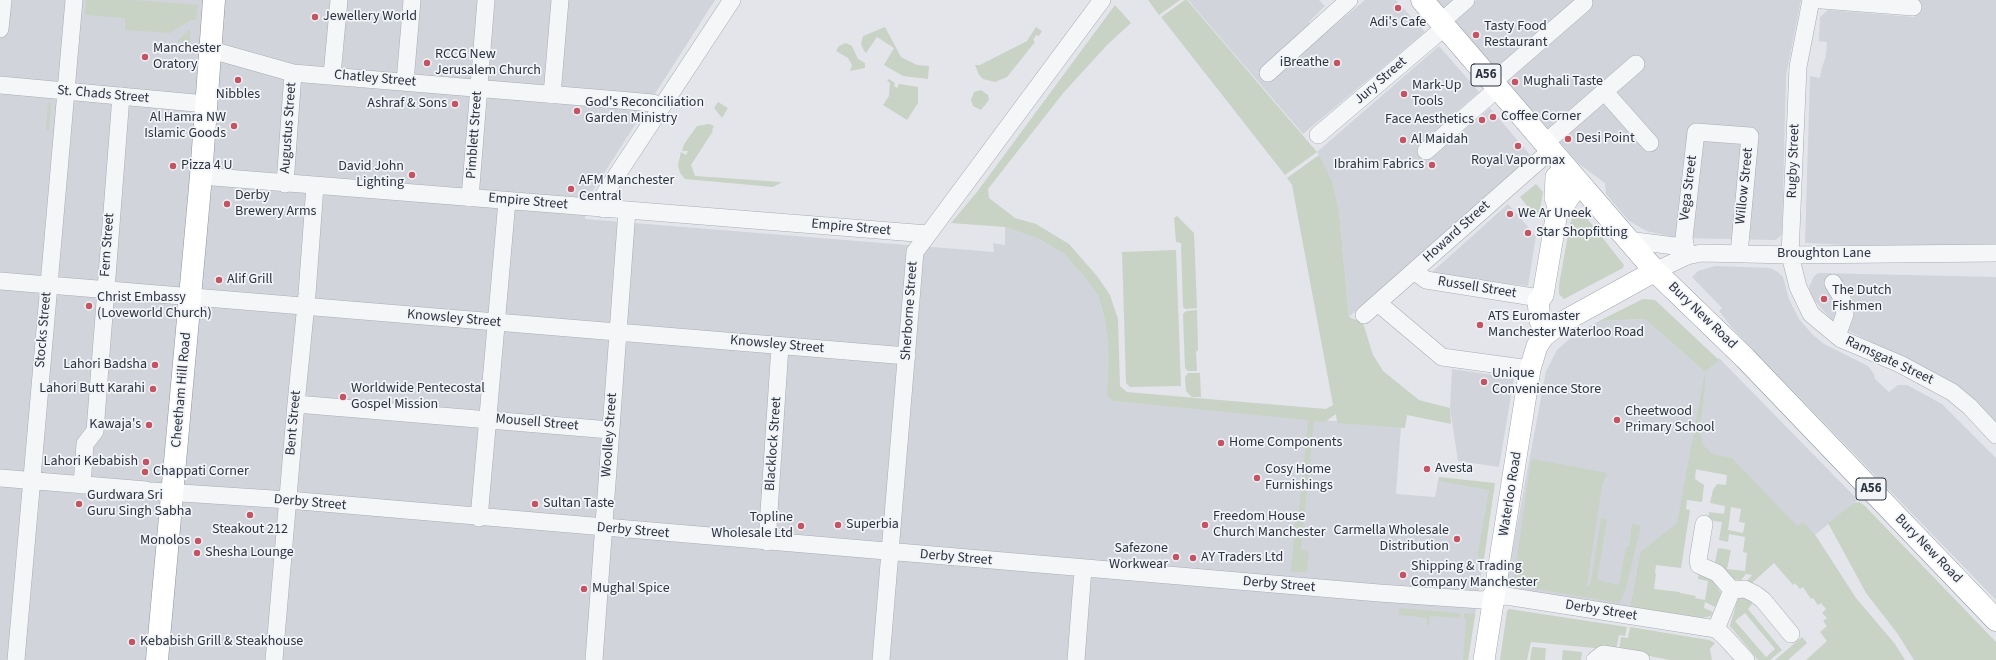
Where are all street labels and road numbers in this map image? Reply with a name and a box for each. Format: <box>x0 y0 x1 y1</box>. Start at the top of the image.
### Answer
street label: Jury Street <box>1351 54 1411 108</box>
road number: A56 <box>1471 64 1501 86</box>
street label: Chatley Street <box>333 67 417 91</box>
street label: Augustus Street <box>277 82 301 174</box>
street label: St. Chads Street <box>56 83 150 107</box>
street label: Pimblett Street <box>464 90 486 180</box>
street label: Rugby Street <box>1784 123 1804 199</box>
street label: Willow Street <box>1733 147 1757 225</box>
street label: Vega Street <box>1677 154 1701 222</box>
street label: Empire Street <box>488 190 568 214</box>
street label: Howard Street <box>1420 198 1494 266</box>
street label: Fern Street <box>97 212 119 278</box>
street label: Empire Street <box>811 216 891 240</box>
street label: Broughton Lane <box>1777 246 1871 262</box>
street label: Sherborne Street <box>898 261 922 361</box>
street label: Russell Street <box>1437 274 1517 302</box>
street label: Bury New Road <box>1664 279 1740 353</box>
street label: Stocks Street <box>32 291 56 369</box>
street label: Knowsley Street <box>406 307 502 331</box>
street label: Cheetham Hill Road <box>169 332 195 448</box>
street label: Knowsley Street <box>729 333 825 357</box>
street label: Ramsgate Street <box>1842 333 1936 389</box>
street label: Bent Street <box>283 390 305 456</box>
street label: Woolley Street <box>599 392 621 478</box>
street label: Blacklock Street <box>762 396 786 492</box>
street label: Mousell Street <box>495 411 579 435</box>
street label: Waterloo Road <box>1496 450 1526 538</box>
road number: A56 <box>1856 478 1886 500</box>
street label: Derby Street <box>273 491 347 515</box>
street label: Bury New Road <box>1891 511 1965 587</box>
street label: Derby Street <box>596 519 670 543</box>
street label: Derby Street <box>919 546 993 570</box>
street label: Derby Street <box>1242 573 1316 597</box>
street label: Derby Street <box>1564 597 1638 625</box>

